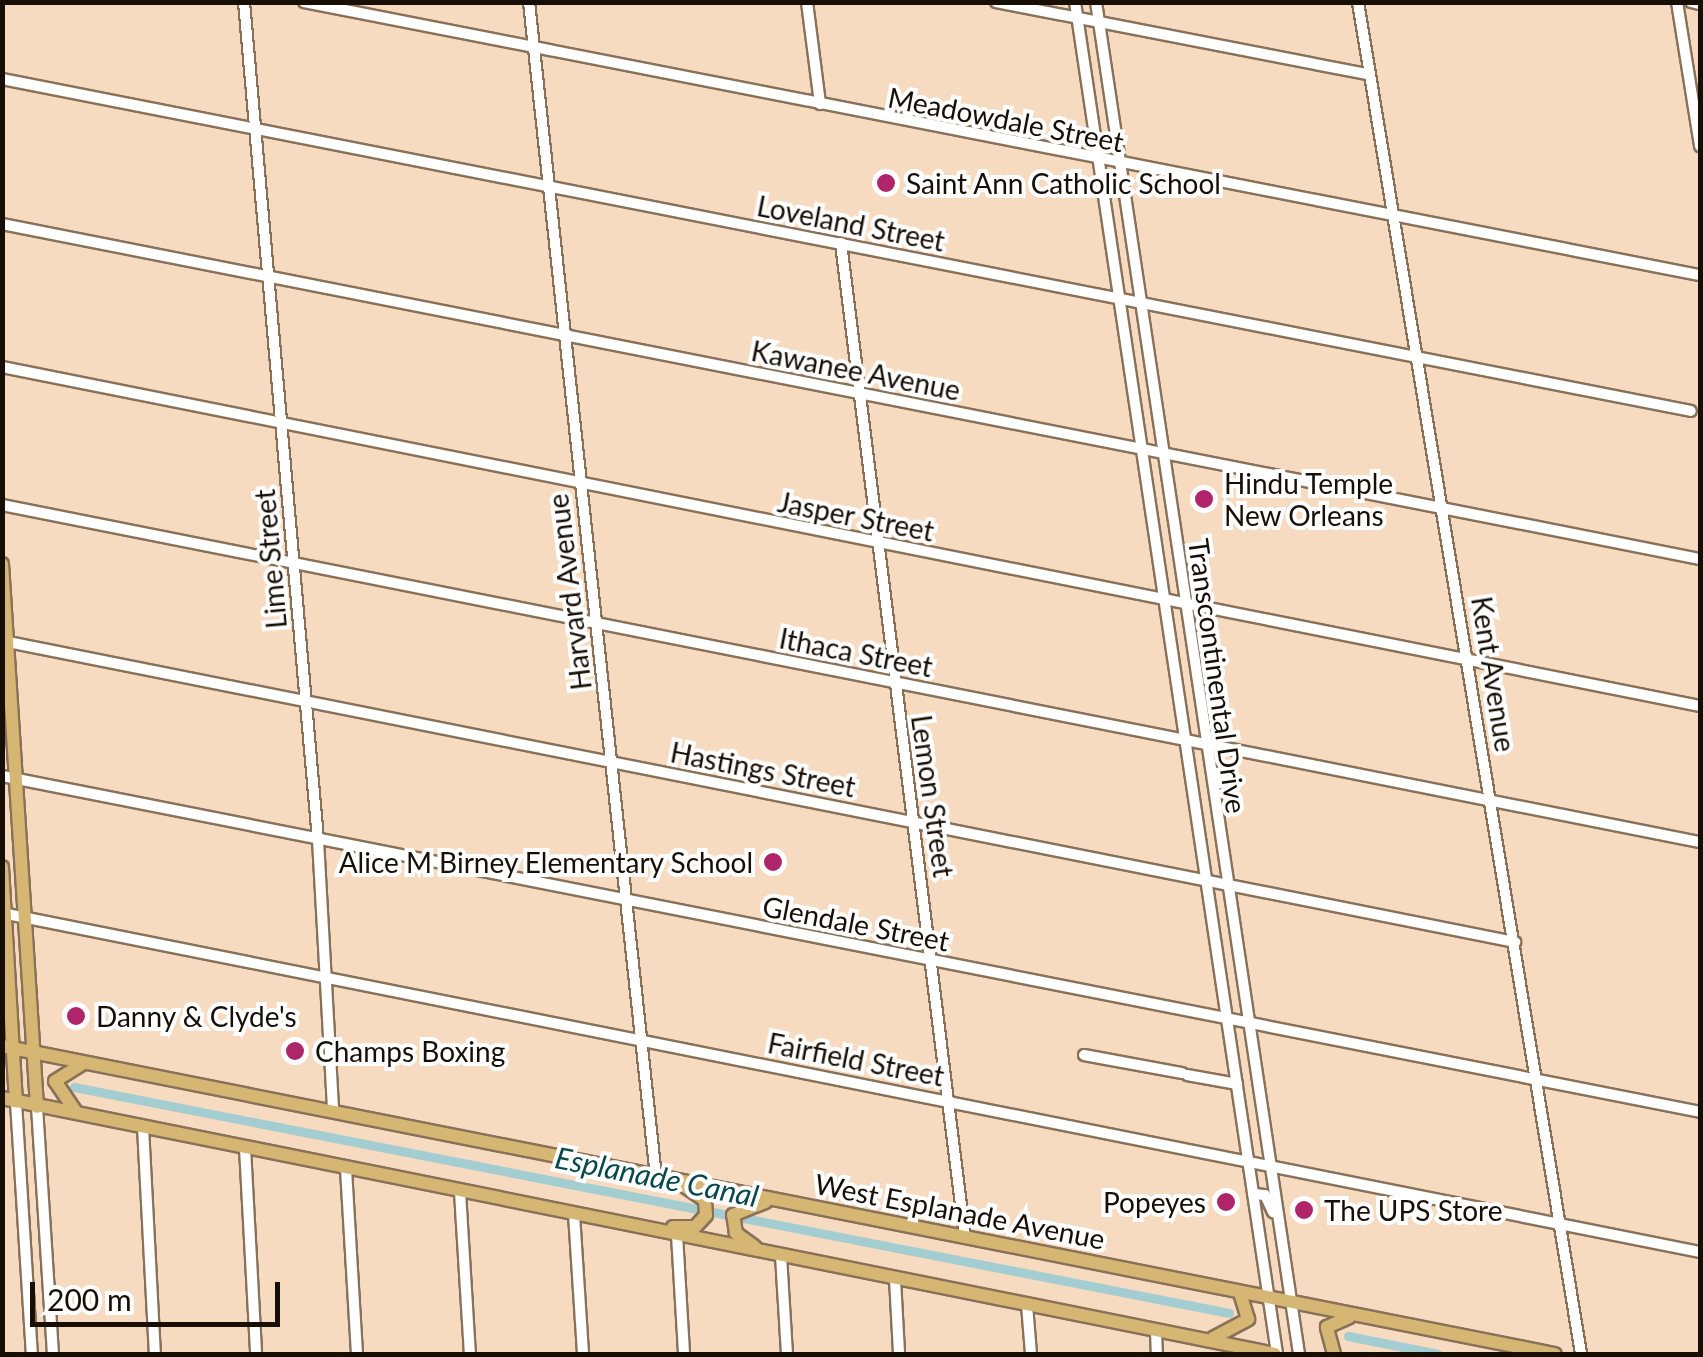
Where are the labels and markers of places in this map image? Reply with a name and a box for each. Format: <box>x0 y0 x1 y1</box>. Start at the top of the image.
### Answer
place label: Saint Ann Catholic School <box>906 166 1222 200</box>
marker: Saint Ann Catholic School <box>875 172 897 194</box>
place label: Hindu Temple New Orleans <box>1224 466 1394 532</box>
marker: Hindu Temple New Orleans <box>1193 488 1215 510</box>
place label: Alice M Birney Elementary School <box>337 845 753 879</box>
marker: Alice M Birney Elementary School <box>762 851 784 873</box>
place label: Danny & Clyde's <box>96 999 297 1033</box>
marker: Danny & Clyde's <box>65 1005 87 1027</box>
place label: Champs Boxing <box>315 1034 505 1068</box>
marker: Champs Boxing <box>284 1040 306 1062</box>
place label: Popeyes <box>1103 1185 1206 1219</box>
marker: Popeyes <box>1215 1191 1237 1213</box>
place label: The UPS Store <box>1324 1193 1502 1227</box>
marker: The UPS Store <box>1293 1199 1315 1221</box>

